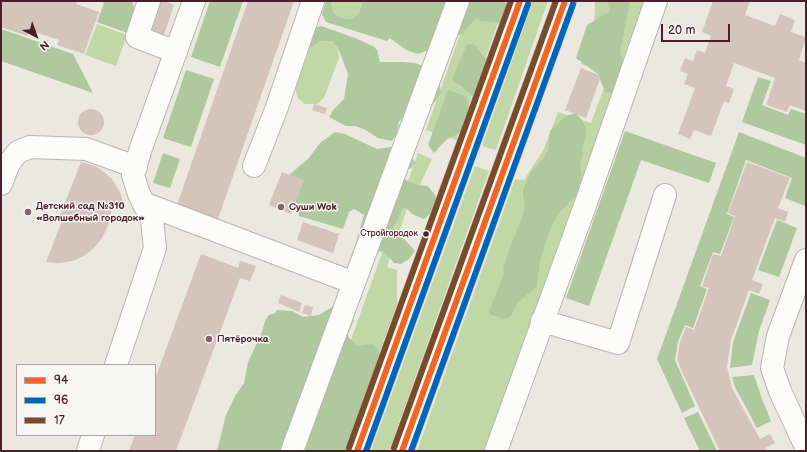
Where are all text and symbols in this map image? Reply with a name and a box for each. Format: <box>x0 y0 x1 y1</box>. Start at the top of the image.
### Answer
north arrow <box>16 16 56 56</box>
scale bar <box>663 16 732 42</box>
text: 20 m <box>668 23 695 38</box>
text: N <box>37 38 52 53</box>
place label: Детский сад №310 «Волшебный городок» <box>36 200 145 224</box>
place label: Суши Wok <box>289 201 337 213</box>
marker: Суши Wok <box>276 202 286 212</box>
marker: Детский сад №310 «Волшебный городок» <box>23 207 33 217</box>
place label: Стройгородок <box>360 229 418 239</box>
marker: Стройгородок <box>421 229 431 239</box>
place label: Пятёрочка <box>217 333 269 345</box>
marker: Пятёрочка <box>204 334 214 344</box>
legend <box>16 364 156 436</box>
text: 94 <box>54 373 68 388</box>
text: 96 <box>54 393 68 408</box>
text: 17 <box>54 413 65 428</box>

